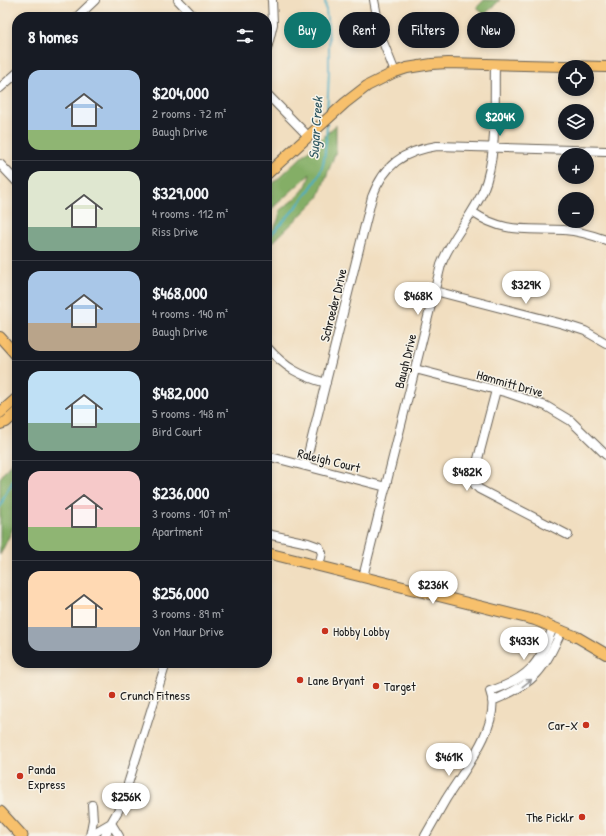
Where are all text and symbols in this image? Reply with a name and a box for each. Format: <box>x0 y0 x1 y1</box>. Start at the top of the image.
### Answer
chip: Buy <box>284 12 331 48</box>
chip: Rent <box>339 12 390 48</box>
chip: Filters <box>398 12 459 48</box>
chip: New <box>467 12 515 48</box>
text: 8 homes <box>28 25 78 48</box>
icon: filters <box>234 25 256 47</box>
map controls <box>558 60 594 228</box>
button: locate <box>558 60 594 96</box>
text: $204,000 <box>152 81 209 104</box>
icon: home <box>60 86 108 134</box>
water label: Sugar Creek <box>303 95 328 160</box>
pin: $204K <box>472 103 528 137</box>
text: 2 rooms · 72 m² <box>152 104 226 122</box>
button: layers <box>558 104 594 140</box>
text: $204K <box>485 107 515 125</box>
text: Baugh Drive <box>152 122 208 140</box>
button: + <box>558 148 594 184</box>
text: $329,000 <box>152 181 209 204</box>
icon: home <box>60 187 108 235</box>
button: − <box>558 192 594 228</box>
text: 4 rooms · 112 m² <box>152 204 228 222</box>
text: Riss Drive <box>152 222 198 240</box>
street label: Schroeder Drive <box>315 267 351 343</box>
pin: $329K <box>498 271 554 305</box>
text: $329K <box>511 275 541 293</box>
text: $468,000 <box>152 281 207 304</box>
pin: $468K <box>390 282 446 316</box>
text: $468K <box>403 286 433 304</box>
icon: home <box>60 287 108 335</box>
text: 4 rooms · 140 m² <box>152 304 228 322</box>
text: Baugh Drive <box>152 322 208 340</box>
street label: Baugh Drive <box>390 332 420 390</box>
street label: Hammitt Drive <box>475 365 545 401</box>
text: $482,000 <box>152 381 209 404</box>
icon: home <box>60 387 108 435</box>
text: 5 rooms · 148 m² <box>152 404 228 422</box>
text: Bird Court <box>152 422 202 440</box>
street label: Raleigh Court <box>296 444 363 477</box>
pin: $482K <box>439 458 495 492</box>
text: $482K <box>452 462 482 480</box>
text: $236,000 <box>152 481 209 504</box>
icon: home <box>60 487 108 535</box>
text: 3 rooms · 107 m² <box>152 504 231 522</box>
text: Apartment <box>152 522 203 540</box>
pin: $236K <box>405 571 461 605</box>
text: $236K <box>418 575 448 593</box>
text: $256,000 <box>152 581 209 604</box>
icon: home <box>60 587 108 635</box>
text: 3 rooms · 89 m² <box>152 604 224 622</box>
text: Von Maur Drive <box>152 622 224 640</box>
place label: Hobby Lobby <box>333 622 390 640</box>
marker: Hobby Lobby <box>320 626 330 636</box>
pin: $433K <box>496 627 552 661</box>
text: $433K <box>509 631 539 649</box>
place label: Lane Bryant <box>308 671 365 689</box>
marker: Lane Bryant <box>295 675 305 685</box>
place label: Target <box>384 677 416 695</box>
one-way arrow <box>521 679 532 687</box>
marker: Target <box>371 681 381 691</box>
place label: Crunch Fitness <box>120 686 190 704</box>
marker: Crunch Fitness <box>107 690 117 700</box>
place label: Car-X <box>548 716 578 734</box>
marker: Car-X <box>581 720 591 730</box>
pin: $461K <box>421 743 477 777</box>
text: $461K <box>435 747 463 765</box>
place label: Panda Express <box>28 760 65 793</box>
marker: Panda Express <box>15 771 25 781</box>
pin: $256K <box>98 783 154 817</box>
text: $256K <box>111 787 141 805</box>
place label: The Picklr <box>526 808 574 826</box>
marker: The Picklr <box>577 812 587 822</box>

